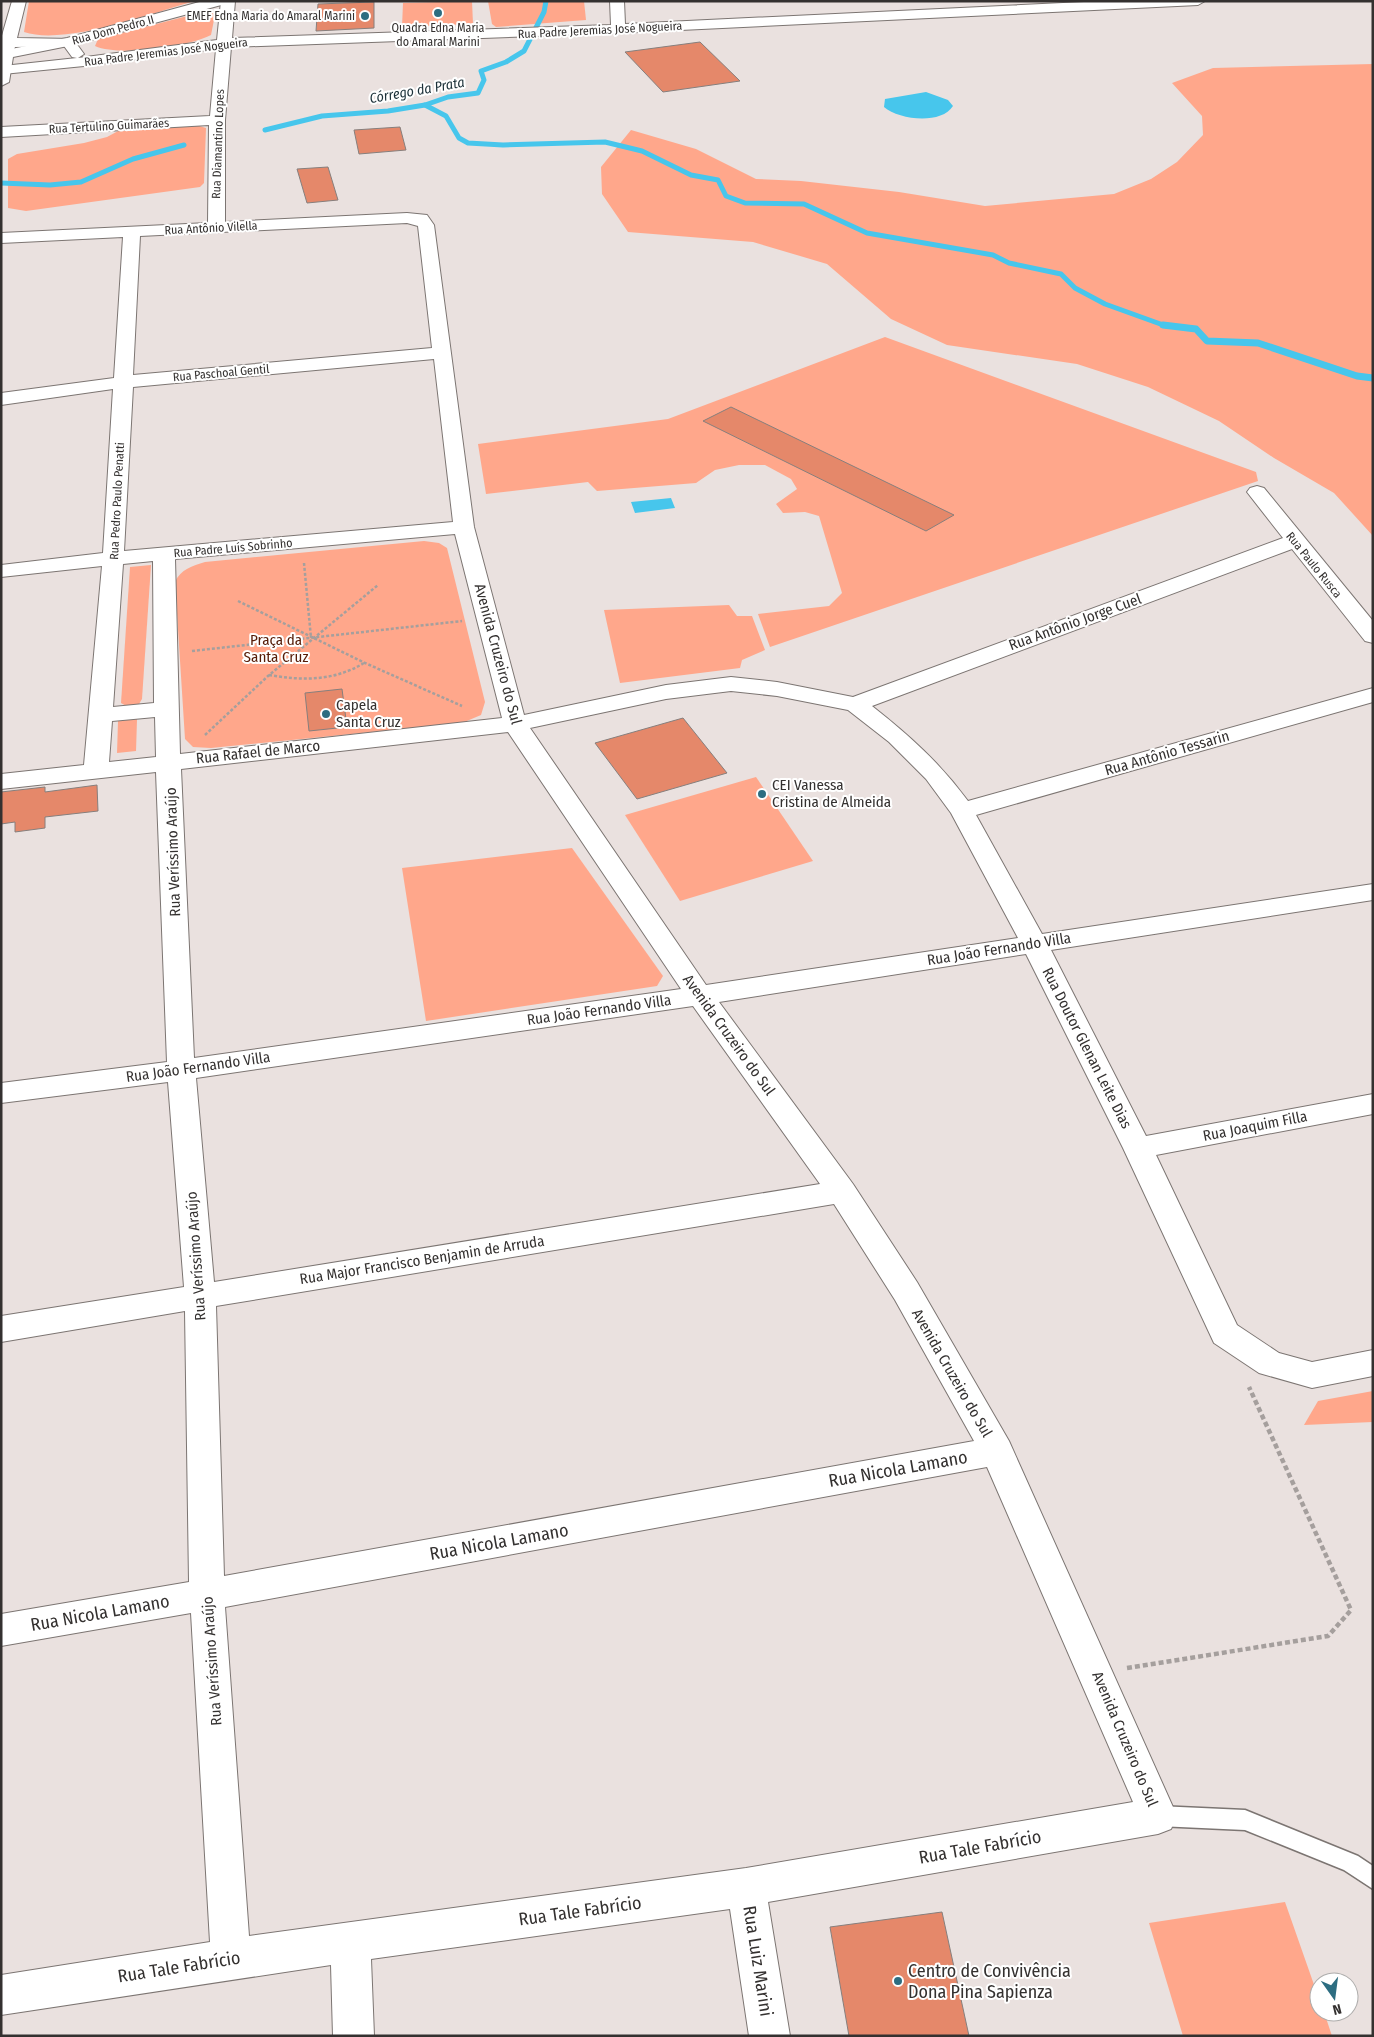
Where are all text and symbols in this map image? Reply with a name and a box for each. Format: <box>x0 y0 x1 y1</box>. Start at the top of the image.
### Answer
marker: Quadra Edna Maria do Amaral Marini <box>432 7 444 19</box>
place label: EMEF Edna Maria do Amaral Marini <box>186 9 355 23</box>
marker: EMEF Edna Maria do Amaral Marini <box>359 10 371 22</box>
street label: Rua Dom Pedro II <box>70 12 156 48</box>
street label: Rua Padre Jeremias José Nogueira <box>517 19 683 41</box>
place label: Quadra Edna Maria do Amaral Marini <box>392 21 485 49</box>
street label: Rua Padre Jeremias José Nogueira <box>83 35 249 69</box>
water label: Córrego da Prata <box>368 74 466 107</box>
street label: Rua Diamantino Lopes <box>209 89 227 199</box>
street label: Rua Tertulino Guimarães <box>49 116 169 136</box>
street label: Rua Antônio Vilella <box>164 219 258 237</box>
street label: Rua Paschoal Gentil <box>172 362 270 384</box>
street label: Rua Pedro Paulo Penatti <box>107 442 127 560</box>
street label: Rua Paulo Rusca <box>1283 529 1345 601</box>
street label: Rua Padre Luís Sobrinho <box>173 536 293 560</box>
street label: Avenida Cruzeiro do Sul <box>471 582 525 726</box>
street label: Rua Antônio Jorge Cuel <box>1006 590 1144 654</box>
park label: Praça da Santa Cruz <box>244 631 308 666</box>
place label: Capela Santa Cruz <box>336 696 401 731</box>
marker: Capela Santa Cruz <box>320 708 332 720</box>
street label: Rua Antônio Tessarin <box>1103 727 1231 779</box>
street label: Rua Rafael de Marco <box>195 737 321 767</box>
place label: CEI Vanessa Cristina de Almeida <box>772 776 891 811</box>
street label: Rua Veríssimo Araújo <box>162 787 184 917</box>
marker: CEI Vanessa Cristina de Almeida <box>756 788 768 800</box>
street label: Rua João Fernando Villa <box>926 929 1072 969</box>
street label: Rua Doutor Glenan Leite Dias <box>1038 964 1136 1132</box>
street label: Avenida Cruzeiro do Sul <box>679 971 779 1099</box>
street label: Rua João Fernando Villa <box>526 991 672 1029</box>
street label: Rua João Fernando Villa <box>125 1048 271 1086</box>
street label: Rua Joaquim Filla <box>1201 1107 1309 1145</box>
street label: Rua Veríssimo Araújo <box>182 1191 209 1321</box>
street label: Rua Major Francisco Benjamin de Arruda <box>298 1232 546 1288</box>
street label: Avenida Cruzeiro do Sul <box>908 1306 996 1440</box>
street label: Rua Nicola Lamano <box>827 1446 969 1492</box>
street label: Rua Nicola Lamano <box>428 1519 570 1565</box>
street label: Rua Nicola Lamano <box>29 1590 171 1636</box>
street label: Rua Veríssimo Araújo <box>198 1596 225 1726</box>
street label: Avenida Cruzeiro do Sul <box>1088 1669 1162 1809</box>
street label: Rua Tale Fabrício <box>917 1825 1043 1869</box>
street label: Rua Tale Fabrício <box>517 1891 643 1931</box>
street label: Rua Luiz Marini <box>738 1904 778 2018</box>
street label: Rua Tale Fabrício <box>116 1946 242 1988</box>
place label: Centro de Convivência Dona Pina Sapienza <box>908 1960 1071 2003</box>
north arrow <box>1309 1972 1359 2022</box>
marker: Centro de Convivência Dona Pina Sapienza <box>892 1975 904 1987</box>
text: N <box>1331 2000 1343 2018</box>

